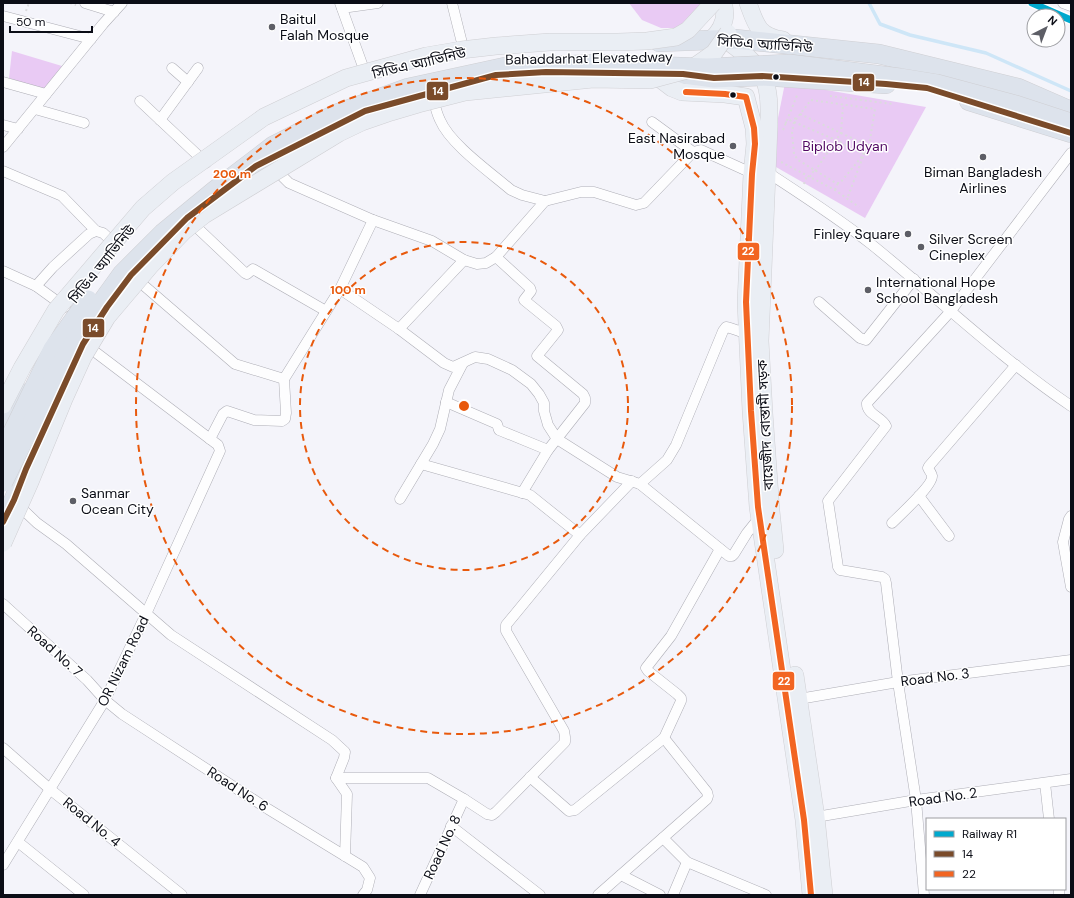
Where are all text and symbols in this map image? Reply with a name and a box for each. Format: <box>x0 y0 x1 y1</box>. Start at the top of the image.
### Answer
scale bar <box>10 8 92 34</box>
north arrow <box>1026 8 1066 48</box>
place label: Baitul Falah Mosque <box>280 10 369 44</box>
text: N <box>1045 13 1060 28</box>
text: 50 m <box>16 14 45 30</box>
marker: Baitul Falah Mosque <box>267 22 277 32</box>
street label: সিডিএ অ্যাভিনিউ <box>716 32 814 56</box>
street label: সিডিএ অ্যাভিনিউ <box>369 43 469 83</box>
street label: Bahaddarhat Elevatedway <box>505 48 673 68</box>
unlabelled marker <box>771 72 781 82</box>
line badge: 14 <box>852 73 875 92</box>
text: 14 <box>858 75 870 89</box>
line badge: 14 <box>426 81 449 101</box>
text: 14 <box>432 84 444 98</box>
unlabelled marker <box>728 90 738 100</box>
place label: East Nasirabad Mosque <box>628 129 725 163</box>
park label: Biplob Udyan <box>802 137 888 155</box>
marker: East Nasirabad Mosque <box>728 141 738 151</box>
marker: Biman Bangladesh Airlines <box>978 152 988 162</box>
place label: Biman Bangladesh Airlines <box>924 163 1042 197</box>
text: 200 m <box>213 166 251 182</box>
street label: সিডিএ অ্যাভিনিউ <box>64 220 140 308</box>
place label: Finley Square <box>813 225 900 243</box>
marker: Finley Square <box>903 229 913 239</box>
place label: Silver Screen Cineplex <box>929 230 1012 264</box>
line badge: 22 <box>737 242 760 261</box>
marker: Silver Screen Cineplex <box>916 242 926 252</box>
text: 22 <box>742 244 754 258</box>
place label: International Hope School Bangladesh <box>876 273 998 307</box>
text: 100 m <box>330 282 366 298</box>
marker: International Hope School Bangladesh <box>863 285 873 295</box>
line badge: 14 <box>82 318 105 338</box>
text: 14 <box>87 321 99 335</box>
street label: বায়েজীদ বোস্তামী সড়ক <box>753 358 777 492</box>
centre of rings <box>457 399 471 413</box>
place label: Sanmar Ocean City <box>81 484 154 518</box>
marker: Sanmar Ocean City <box>68 496 78 506</box>
street label: OR Nizam Road <box>93 613 153 709</box>
street label: Road No. 7 <box>24 621 86 681</box>
street label: Road No. 3 <box>900 664 970 690</box>
line badge: 22 <box>772 671 795 691</box>
text: 22 <box>778 674 790 688</box>
street label: Road No. 6 <box>204 763 272 815</box>
street label: Road No. 2 <box>908 783 978 811</box>
street label: Road No. 4 <box>59 793 125 851</box>
street label: Road No. 8 <box>419 812 465 882</box>
legend <box>926 818 1066 890</box>
text: Railway R1 <box>962 826 1017 842</box>
text: 14 <box>962 846 973 862</box>
text: 22 <box>962 866 976 882</box>

